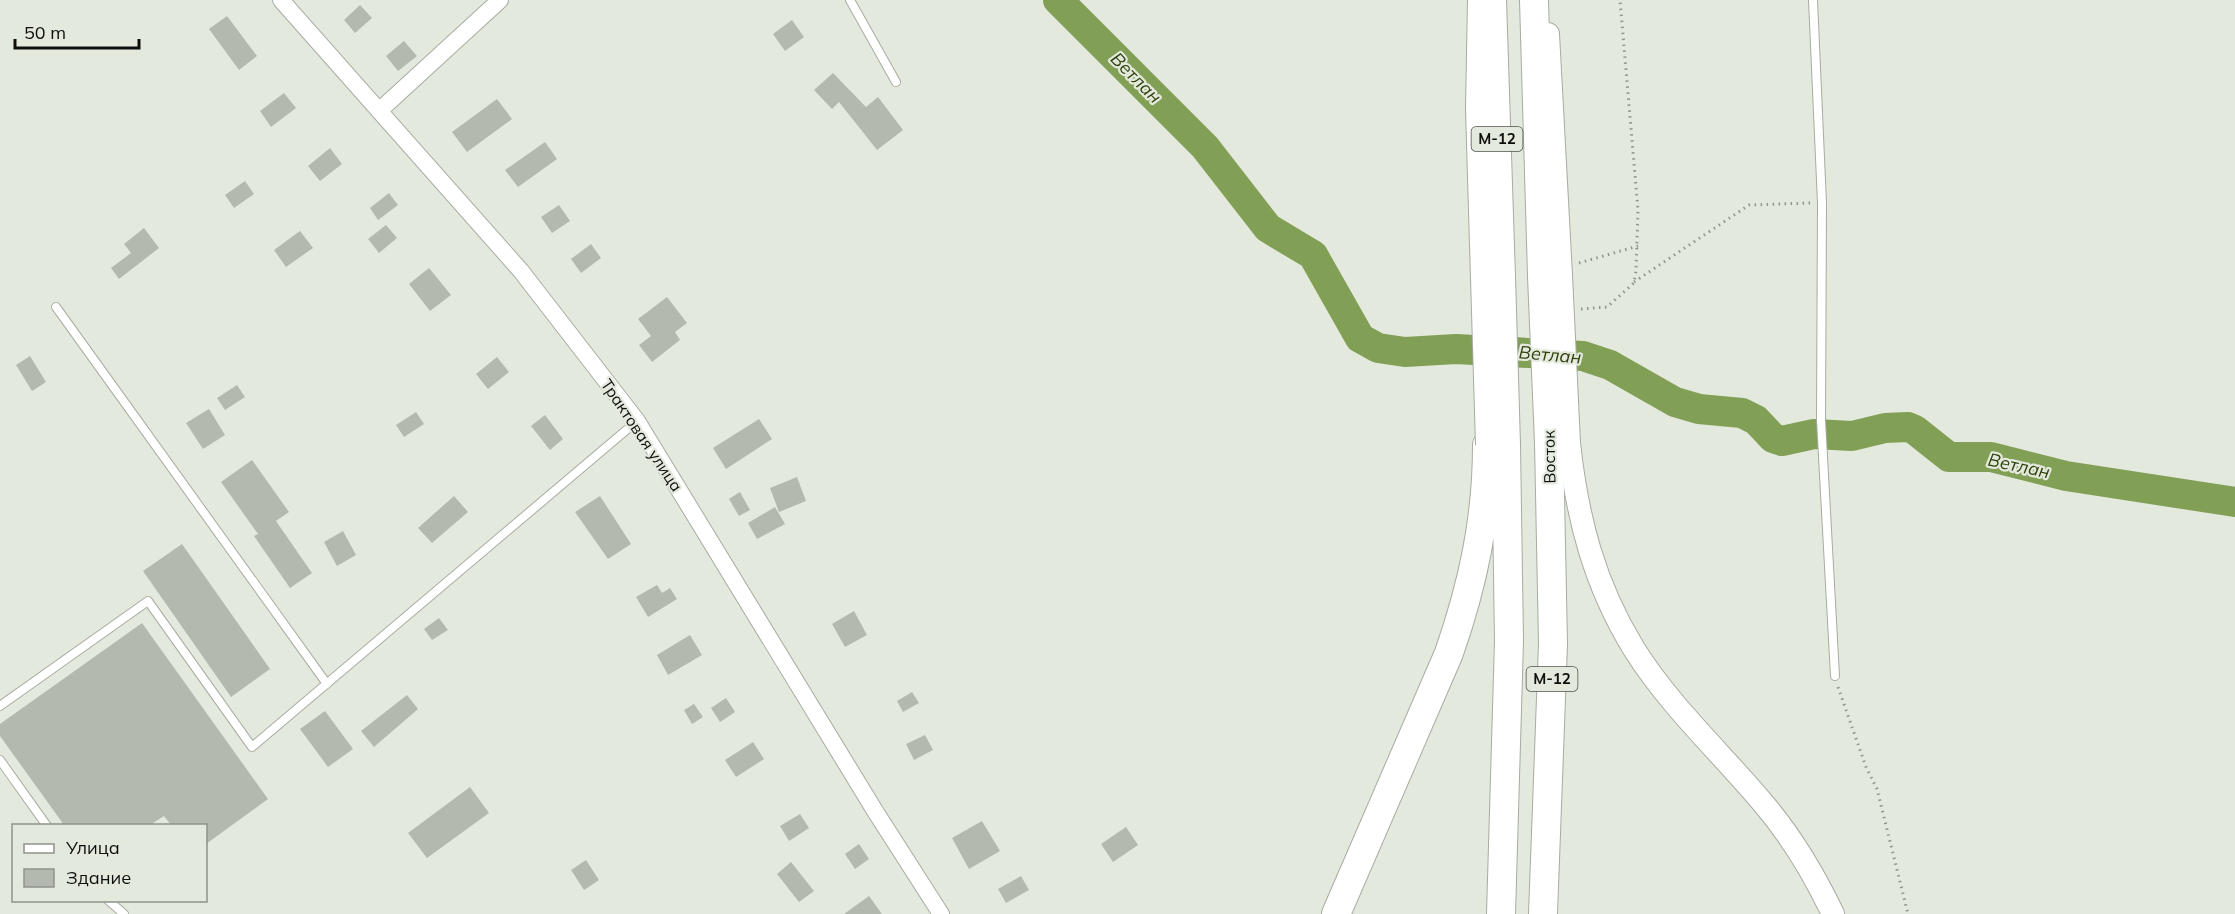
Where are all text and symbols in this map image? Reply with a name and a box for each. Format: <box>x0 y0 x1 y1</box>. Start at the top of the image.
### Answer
scale bar <box>15 12 140 50</box>
text: 50 m <box>24 21 66 44</box>
water label: Ветлан <box>1106 47 1167 108</box>
road number: М-12 <box>1472 127 1522 151</box>
water label: Ветлан <box>1518 340 1582 369</box>
street label: Трактовая улица <box>597 375 687 495</box>
street label: Восток <box>1539 430 1559 484</box>
water label: Ветлан <box>1986 448 2052 483</box>
road number: М-12 <box>1526 667 1578 691</box>
legend <box>12 824 207 902</box>
text: Улица <box>65 836 120 859</box>
text: Здание <box>66 866 131 889</box>

